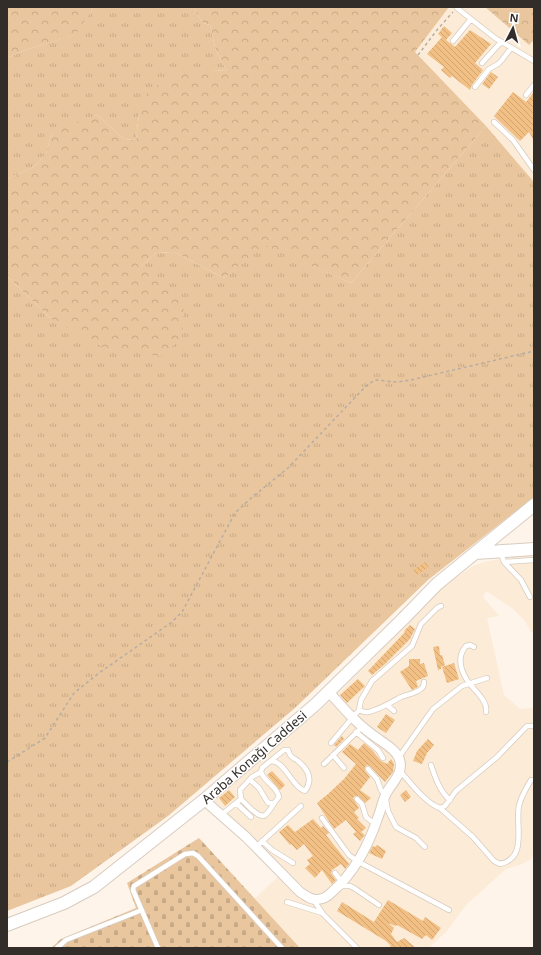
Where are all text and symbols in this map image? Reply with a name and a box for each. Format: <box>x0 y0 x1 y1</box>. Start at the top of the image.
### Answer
north arrow <box>493 8 533 48</box>
text: N <box>509 10 519 25</box>
street label: Araba Konağı Caddesi <box>198 706 310 808</box>

